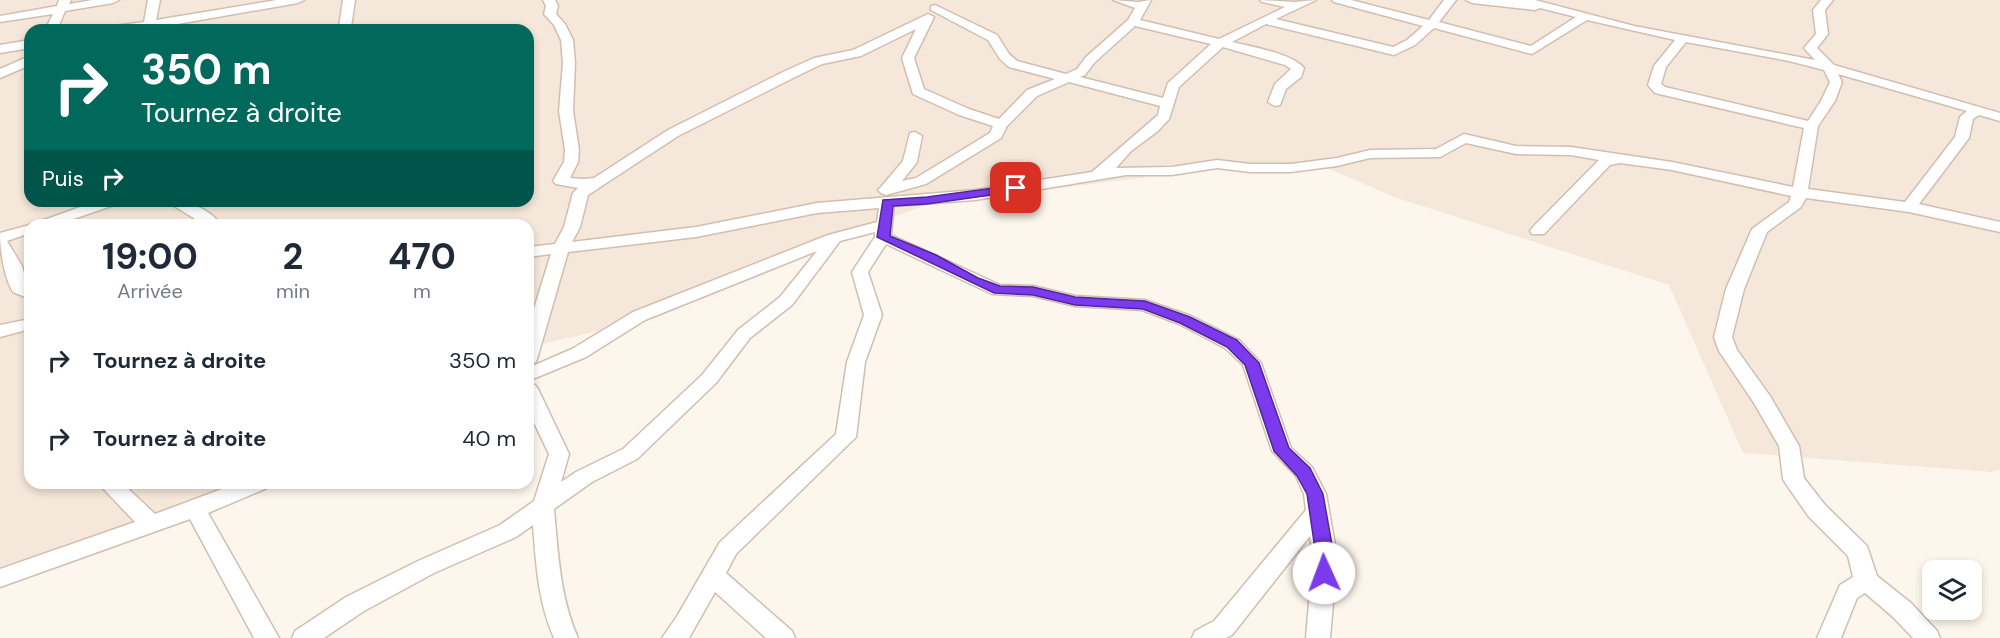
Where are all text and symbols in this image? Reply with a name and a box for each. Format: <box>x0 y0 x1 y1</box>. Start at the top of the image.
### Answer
text: 350 m <box>141 42 271 97</box>
icon: right <box>42 48 120 126</box>
text: Tournez à droite <box>141 95 342 130</box>
icon: right <box>96 162 129 195</box>
pin <box>990 162 1041 213</box>
text: Puis <box>42 164 84 193</box>
icon: arrive <box>999 171 1032 204</box>
text: 19:00 <box>102 233 198 280</box>
text: 2 <box>283 233 303 280</box>
text: 470 <box>388 233 456 280</box>
text: Arrivée <box>117 278 183 304</box>
text: min <box>276 278 310 304</box>
text: m <box>413 278 431 304</box>
icon: right <box>42 344 75 377</box>
text: Tournez à droite <box>93 346 266 375</box>
text: 350 m <box>449 346 516 375</box>
icon: right <box>42 422 75 455</box>
text: Tournez à droite <box>93 424 266 453</box>
text: 40 m <box>462 424 516 453</box>
position arrow <box>1292 541 1356 605</box>
map controls <box>1922 560 1982 620</box>
button: layers <box>1922 560 1982 620</box>

